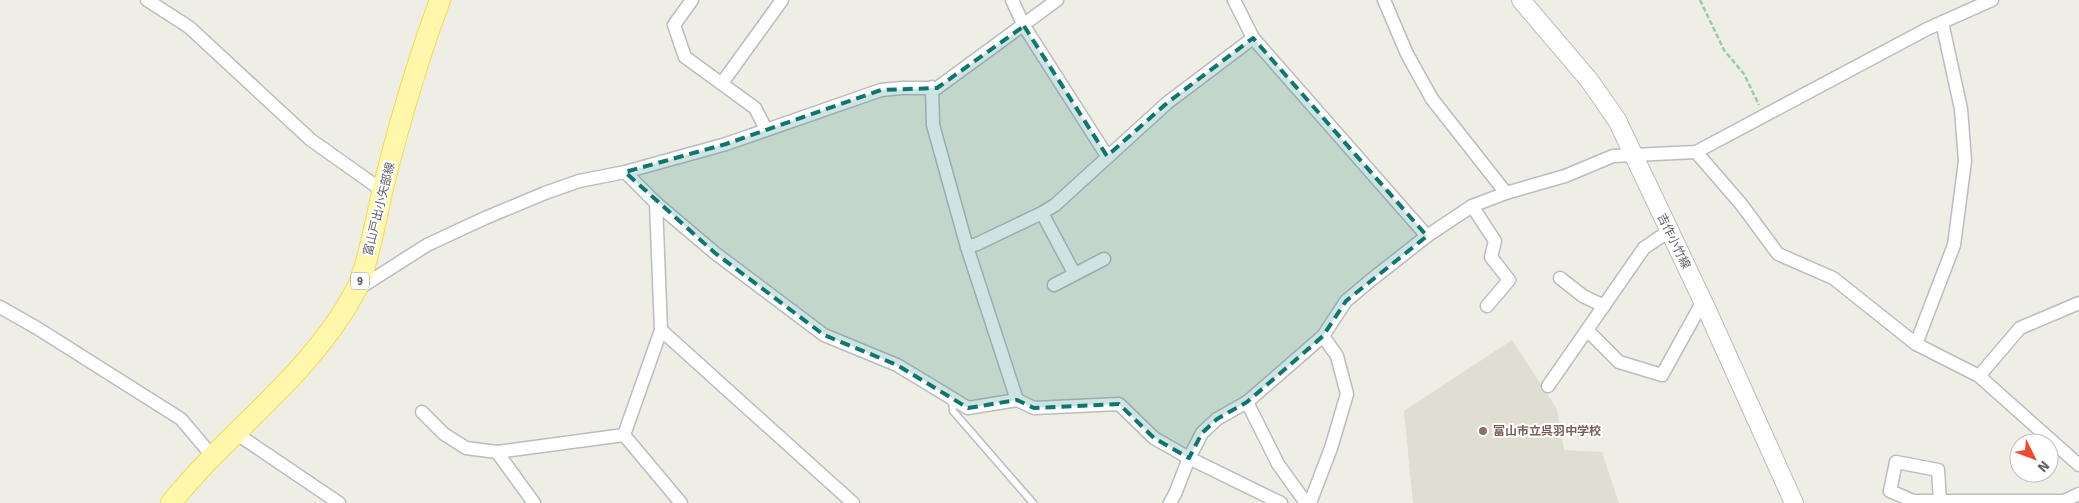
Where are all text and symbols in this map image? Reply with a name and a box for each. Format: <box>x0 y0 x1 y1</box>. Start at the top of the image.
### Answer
street label: 富山戸出小矢部線 <box>361 161 398 258</box>
street label: 吉作小竹線 <box>1654 211 1693 271</box>
road number: 9 <box>351 272 369 290</box>
place label: 富山市立呉羽中学校 <box>1493 424 1601 439</box>
marker: 富山市立呉羽中学校 <box>1477 425 1489 437</box>
north arrow <box>2009 433 2059 483</box>
text: N <box>2034 457 2053 476</box>

